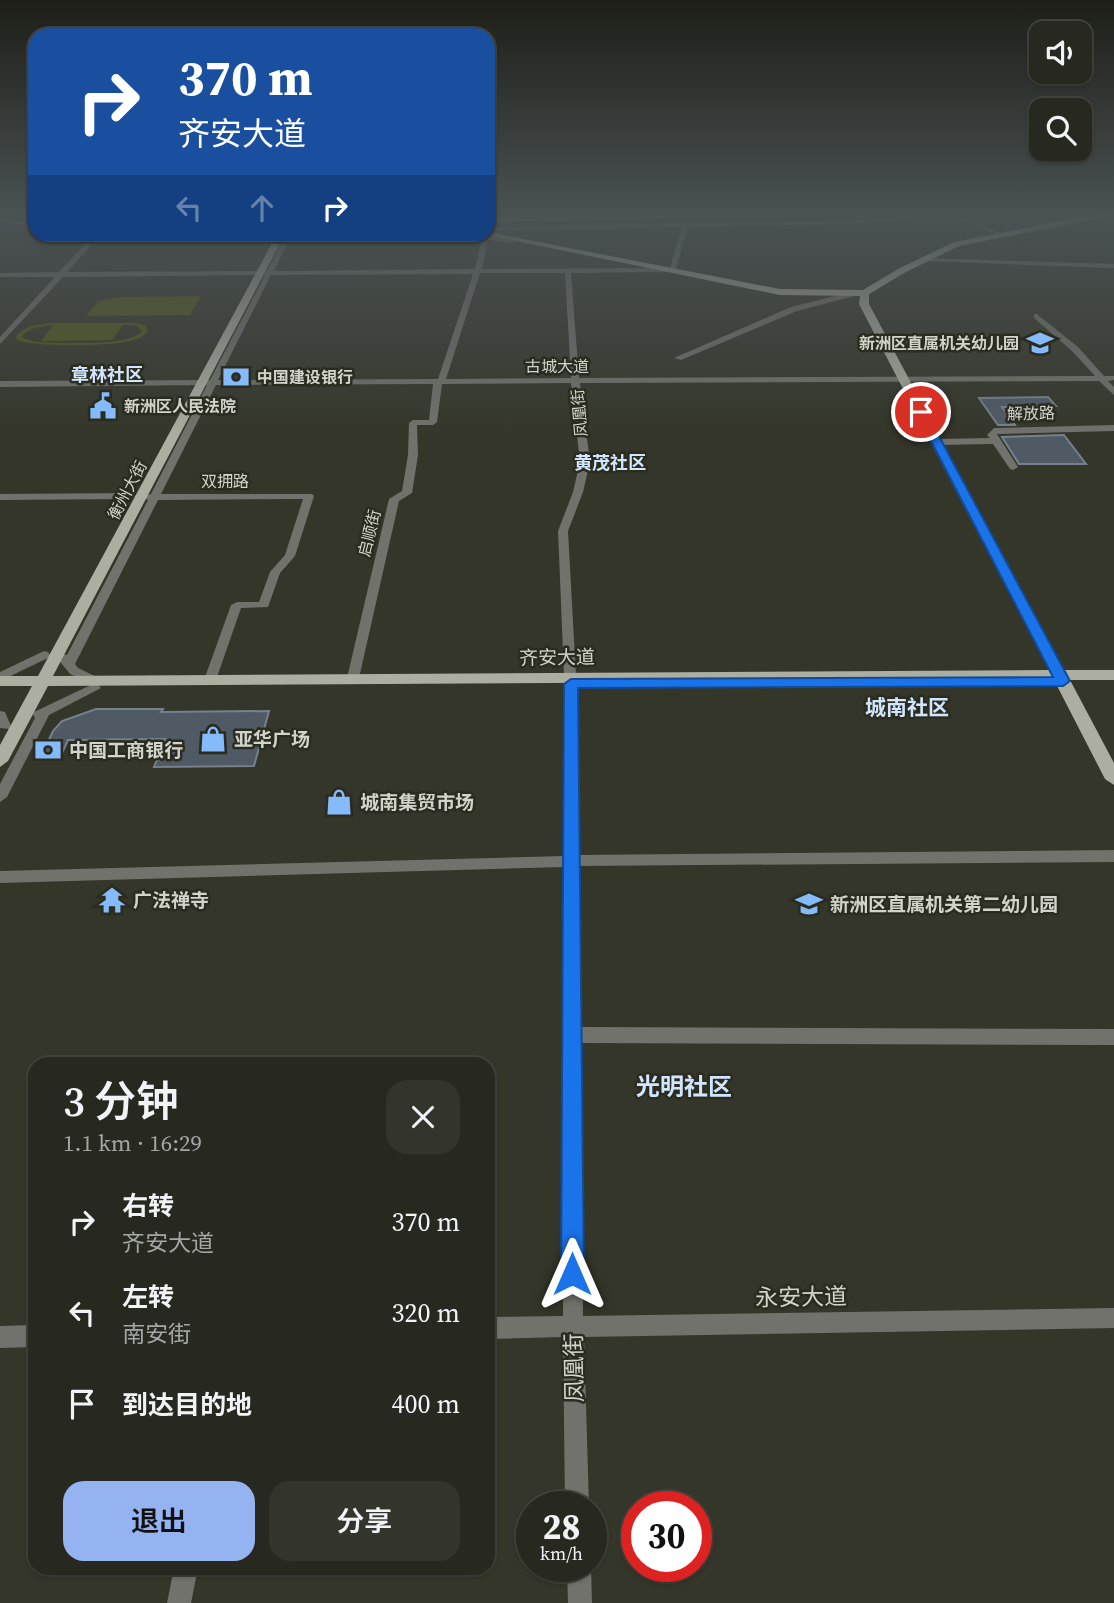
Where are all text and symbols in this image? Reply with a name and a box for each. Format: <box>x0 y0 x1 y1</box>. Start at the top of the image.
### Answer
map controls <box>1029 21 1092 161</box>
button: sound <box>1029 21 1092 84</box>
text: 370 m <box>178 44 313 111</box>
icon: right <box>63 56 154 147</box>
button: search <box>1029 98 1092 161</box>
text: 齐安大道 <box>178 112 306 156</box>
icon: left <box>170 189 208 227</box>
icon: ahead <box>243 189 281 227</box>
icon: right <box>316 189 354 227</box>
school or university icon: 新洲区直属机关幼儿园 <box>1025 328 1055 358</box>
place label: 新洲区直属机关幼儿园 <box>859 332 1019 354</box>
street label: 古城大道 <box>525 355 589 377</box>
district label: 章林社区 <box>71 362 143 387</box>
bank icon: 中国建设银行 <box>221 362 251 392</box>
place label: 中国建设银行 <box>257 366 353 388</box>
pin <box>891 382 951 442</box>
street label: 凤凰街 <box>566 388 592 438</box>
public building icon: 新洲区人民法院 <box>88 391 118 421</box>
icon: arrive <box>902 393 940 431</box>
place label: 新洲区人民法院 <box>124 395 236 417</box>
street label: 解放路 <box>1007 402 1055 424</box>
district label: 黄茂社区 <box>574 450 646 475</box>
street label: 衡州大街 <box>102 457 152 523</box>
street label: 双拥路 <box>201 470 249 492</box>
street label: 启顺街 <box>353 507 385 559</box>
street label: 齐安大道 <box>519 643 595 671</box>
district label: 城南社区 <box>865 693 949 722</box>
shop icon: 亚华广场 <box>198 724 228 754</box>
place label: 亚华广场 <box>234 726 310 752</box>
bank icon: 中国工商银行 <box>33 735 63 765</box>
place label: 中国工商银行 <box>69 737 183 763</box>
shop icon: 城南集贸市场 <box>324 787 354 817</box>
place label: 城南集贸市场 <box>360 789 474 815</box>
temple icon: 广法禅寺 <box>97 885 127 915</box>
place label: 广法禅寺 <box>133 887 209 913</box>
school or university icon: 新洲区直属机关第二幼儿园 <box>794 889 824 919</box>
place label: 新洲区直属机关第二幼儿园 <box>830 891 1058 917</box>
district label: 光明社区 <box>636 1070 732 1103</box>
text: 3 分钟 <box>63 1072 178 1130</box>
button: close <box>386 1080 460 1154</box>
text: 1.1 km · 16:29 <box>63 1127 202 1159</box>
text: 右转 <box>122 1188 174 1224</box>
icon: right <box>63 1203 101 1241</box>
text: 370 m <box>392 1204 460 1240</box>
text: 齐安大道 <box>122 1227 214 1259</box>
position arrow <box>535 1237 609 1311</box>
text: 左转 <box>122 1279 174 1315</box>
street label: 永安大道 <box>755 1280 847 1314</box>
icon: left <box>63 1294 101 1332</box>
text: 320 m <box>392 1295 460 1331</box>
text: 南安街 <box>122 1318 191 1350</box>
street label: 凤凰街 <box>557 1333 591 1403</box>
icon: arrive <box>63 1385 101 1423</box>
text: 400 m <box>392 1386 460 1422</box>
text: 到达目的地 <box>122 1387 252 1423</box>
button: 退出 <box>63 1481 255 1561</box>
button: 分享 <box>269 1481 460 1561</box>
speed limit sign: 30 <box>621 1491 712 1582</box>
text: 28 <box>543 1503 580 1551</box>
text: km/h <box>540 1541 583 1566</box>

